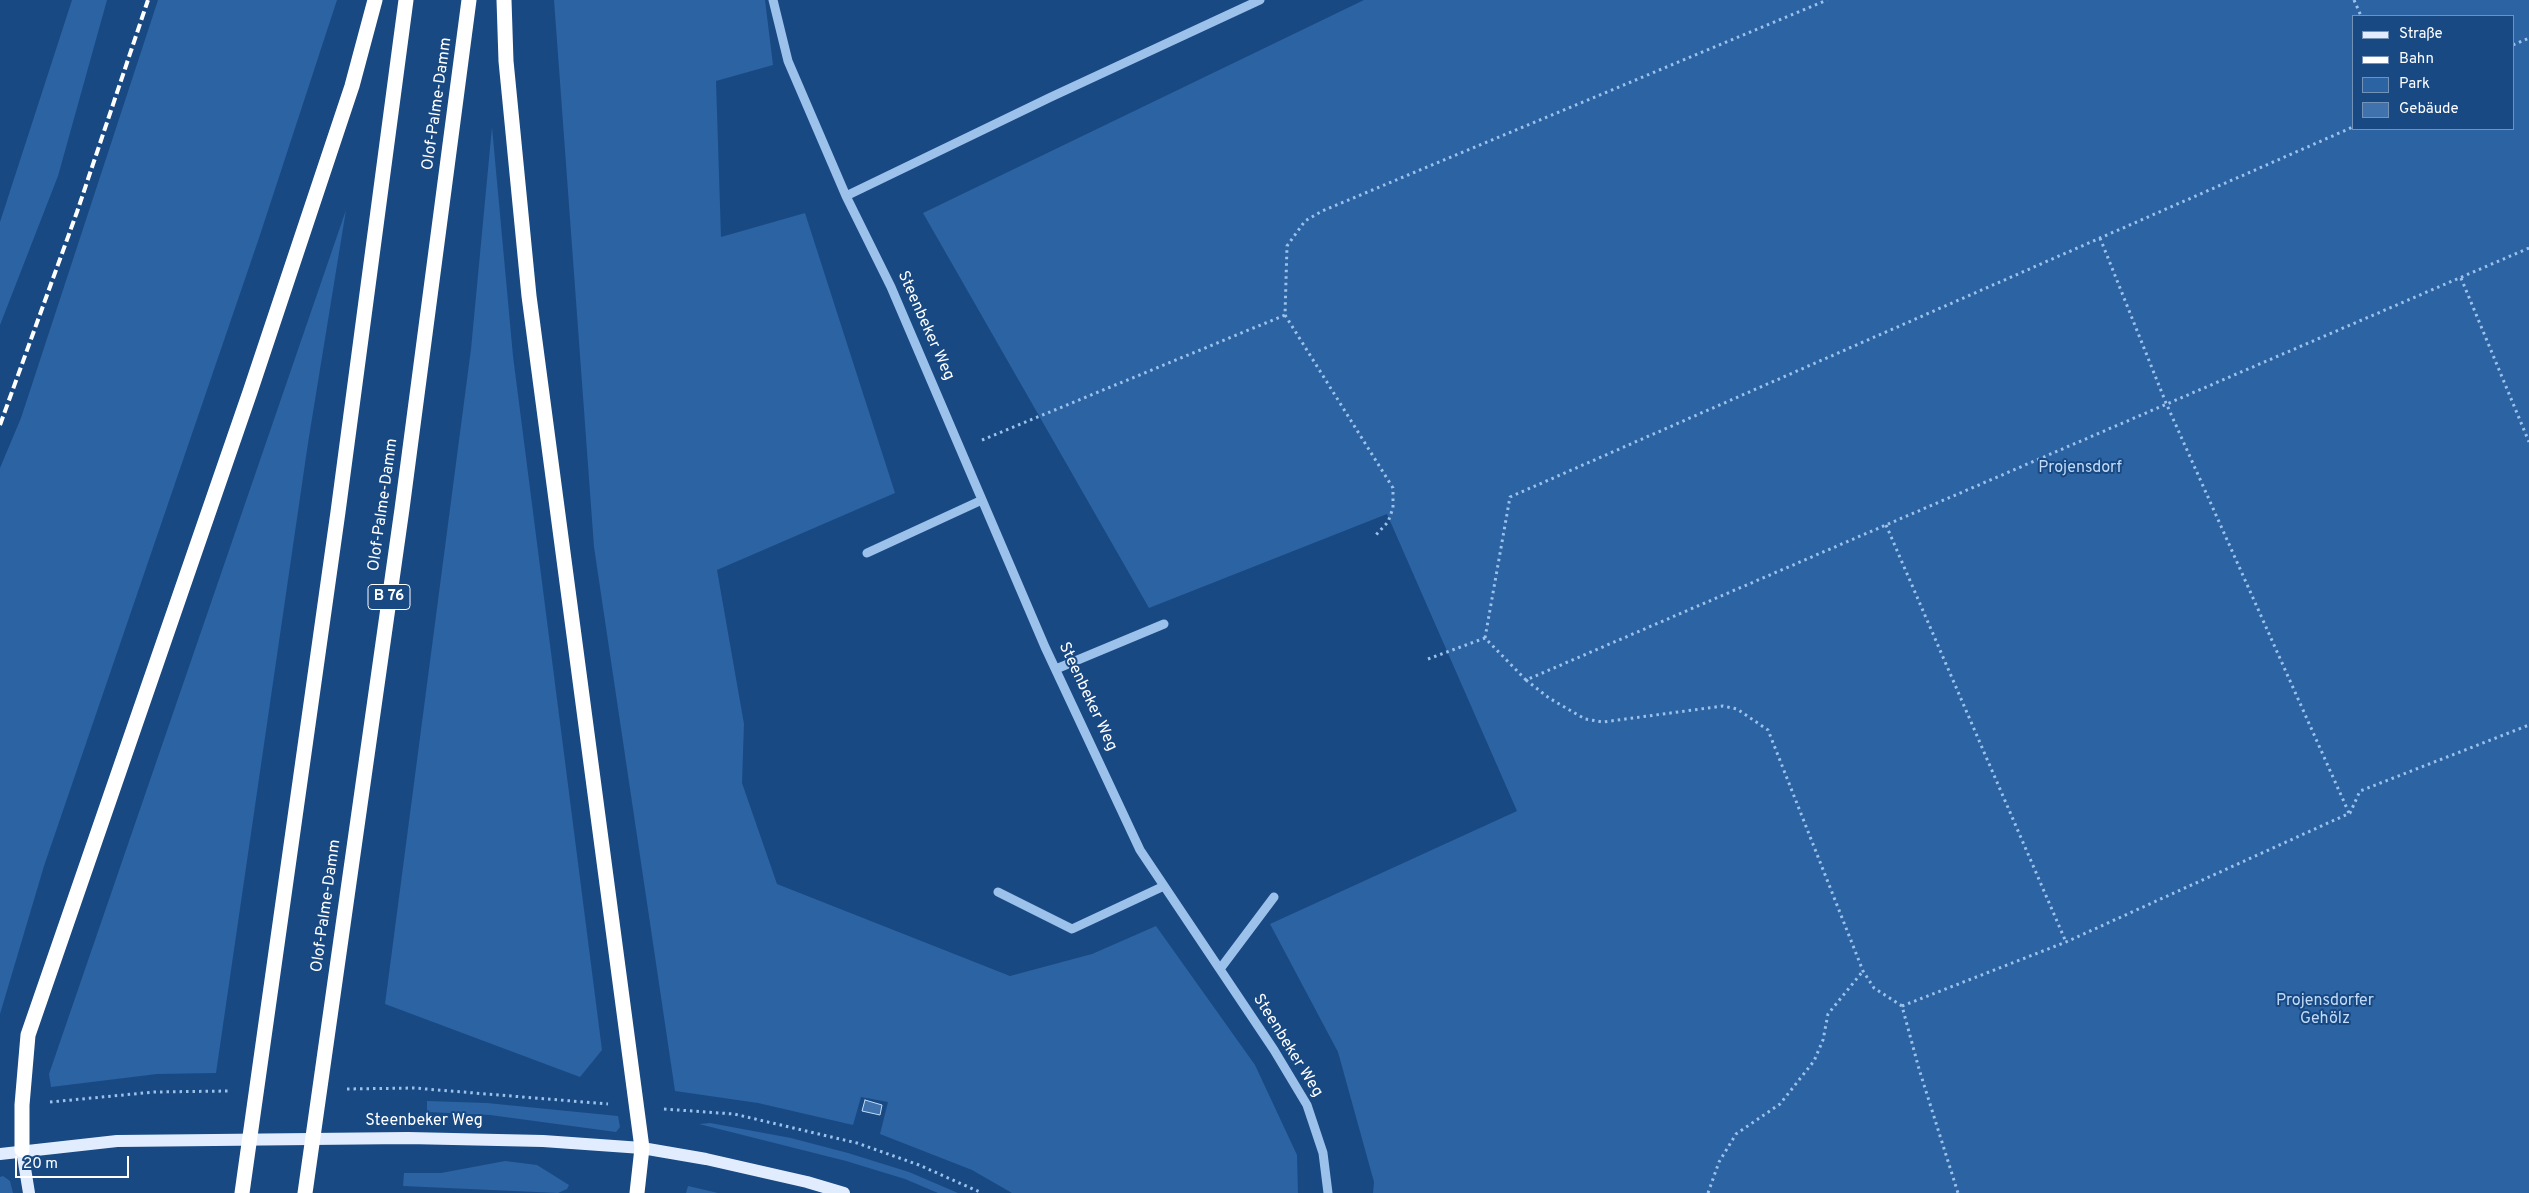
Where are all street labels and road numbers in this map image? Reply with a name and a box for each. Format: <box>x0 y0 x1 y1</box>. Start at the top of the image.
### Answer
street label: Olof-Palme-Damm <box>419 36 457 172</box>
street label: Steenbeker Weg <box>892 268 958 384</box>
street label: Olof-Palme-Damm <box>365 437 403 573</box>
road number: B 76 <box>368 584 410 610</box>
street label: Steenbeker Weg <box>1053 640 1121 754</box>
street label: Olof-Palme-Damm <box>308 838 346 974</box>
street label: Steenbeker Weg <box>1248 991 1326 1101</box>
street label: Steenbeker Weg <box>365 1112 483 1132</box>

